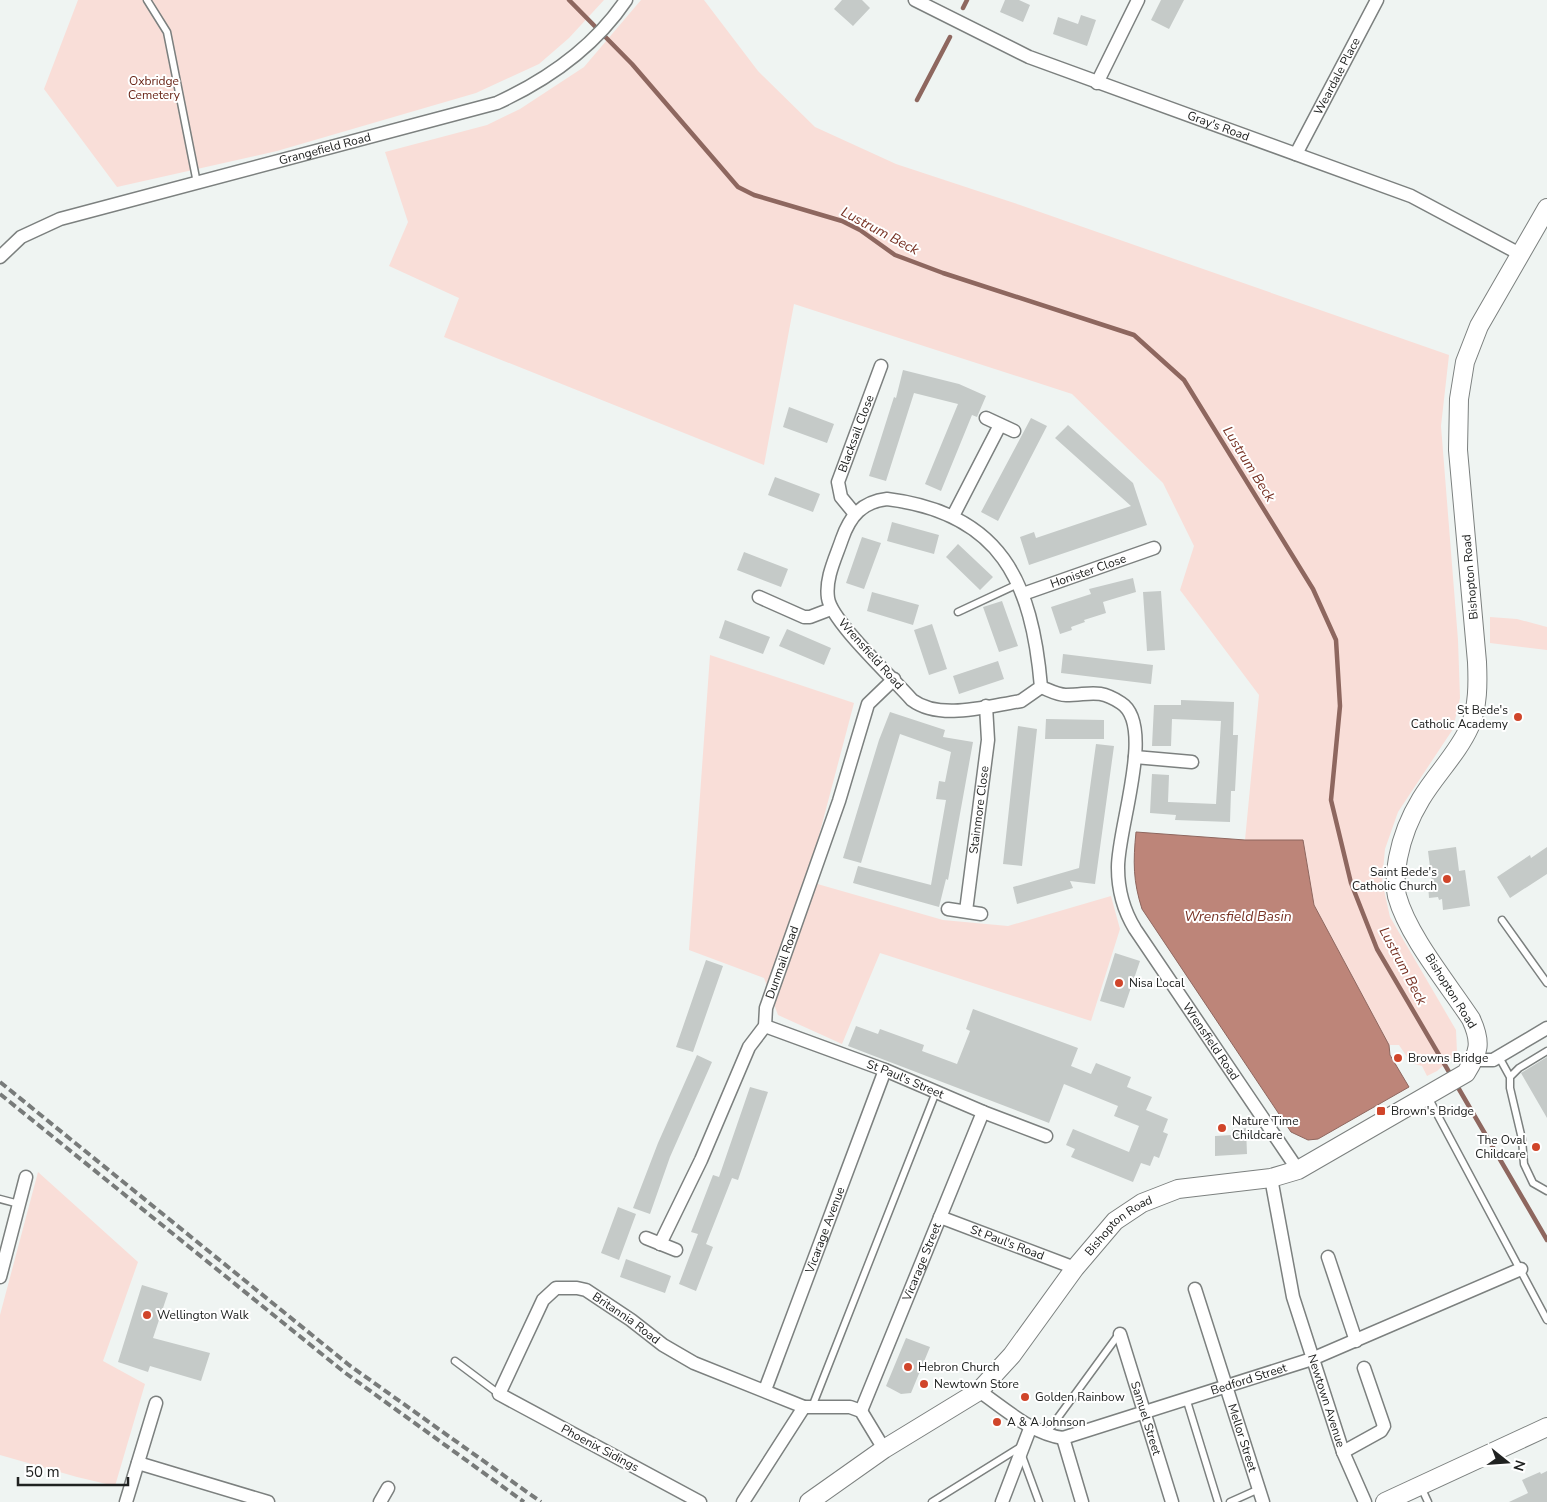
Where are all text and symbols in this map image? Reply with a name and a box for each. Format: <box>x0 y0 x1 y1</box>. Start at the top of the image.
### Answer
street label: Weardale Place <box>1310 35 1364 118</box>
park label: Oxbridge Cemetery <box>128 73 181 103</box>
street label: Gray's Road <box>1185 107 1252 145</box>
street label: Grangefield Road <box>277 129 372 169</box>
water label: Lustrum Beck <box>838 202 923 260</box>
street label: Blacksail Close <box>834 393 878 475</box>
water label: Lustrum Beck <box>1218 423 1280 506</box>
street label: Bishopton Road <box>1458 534 1482 620</box>
street label: Honister Close <box>1048 550 1128 592</box>
street label: Wrensfield Road <box>835 615 907 693</box>
place label: St Bede's Catholic Academy <box>1411 702 1509 732</box>
marker: St Bede's Catholic Academy <box>1512 711 1524 723</box>
street label: Stainmore Close <box>965 765 993 855</box>
place label: Saint Bede's Catholic Church <box>1352 864 1437 894</box>
marker: Saint Bede's Catholic Church <box>1441 873 1453 885</box>
water label: Wrensfield Basin <box>1184 907 1292 926</box>
street label: Dunmail Road <box>762 924 802 1001</box>
water label: Lustrum Beck <box>1374 924 1432 1009</box>
street label: Bishopton Road <box>1421 950 1481 1032</box>
place label: Nisa Local <box>1129 975 1185 991</box>
marker: Nisa Local <box>1113 977 1125 989</box>
street label: Wrensfield Road <box>1179 999 1243 1083</box>
place label: Browns Bridge <box>1408 1050 1488 1066</box>
marker: Browns Bridge <box>1392 1052 1404 1064</box>
street label: St Paul's Street <box>864 1056 947 1103</box>
place label: Brown's Bridge <box>1391 1103 1474 1119</box>
marker: Brown's Bridge <box>1375 1105 1387 1117</box>
place label: Nature Time Childcare <box>1232 1113 1299 1143</box>
marker: Nature Time Childcare <box>1216 1122 1228 1134</box>
place label: The Oval Childcare <box>1475 1132 1526 1162</box>
marker: The Oval Childcare <box>1530 1141 1542 1153</box>
street label: Vicarage Avenue <box>801 1184 849 1276</box>
street label: Bishopton Road <box>1081 1192 1155 1259</box>
street label: Vicarage Street <box>898 1220 945 1304</box>
street label: St Paul's Road <box>968 1221 1047 1264</box>
street label: Britannia Road <box>589 1288 663 1348</box>
place label: Wellington Walk <box>157 1307 250 1323</box>
marker: Wellington Walk <box>141 1309 153 1321</box>
street label: Newtown Avenue <box>1304 1352 1349 1449</box>
place label: Hebron Church <box>918 1359 1000 1375</box>
street label: Bedford Street <box>1209 1359 1290 1399</box>
marker: Hebron Church <box>902 1361 914 1373</box>
place label: Newtown Store <box>934 1376 1019 1392</box>
marker: Newtown Store <box>918 1378 930 1390</box>
street label: Samuel Street <box>1127 1379 1165 1458</box>
place label: Golden Rainbow <box>1035 1389 1125 1405</box>
marker: Golden Rainbow <box>1019 1391 1031 1403</box>
street label: Mellor Street <box>1224 1402 1261 1474</box>
place label: A & A Johnson <box>1007 1414 1086 1430</box>
marker: A & A Johnson <box>991 1416 1003 1428</box>
street label: Phoenix Sidings <box>558 1421 642 1475</box>
north arrow <box>1482 1437 1532 1487</box>
scale bar <box>18 1454 128 1486</box>
text: N <box>1508 1458 1530 1473</box>
text: 50 m <box>25 1462 60 1482</box>

